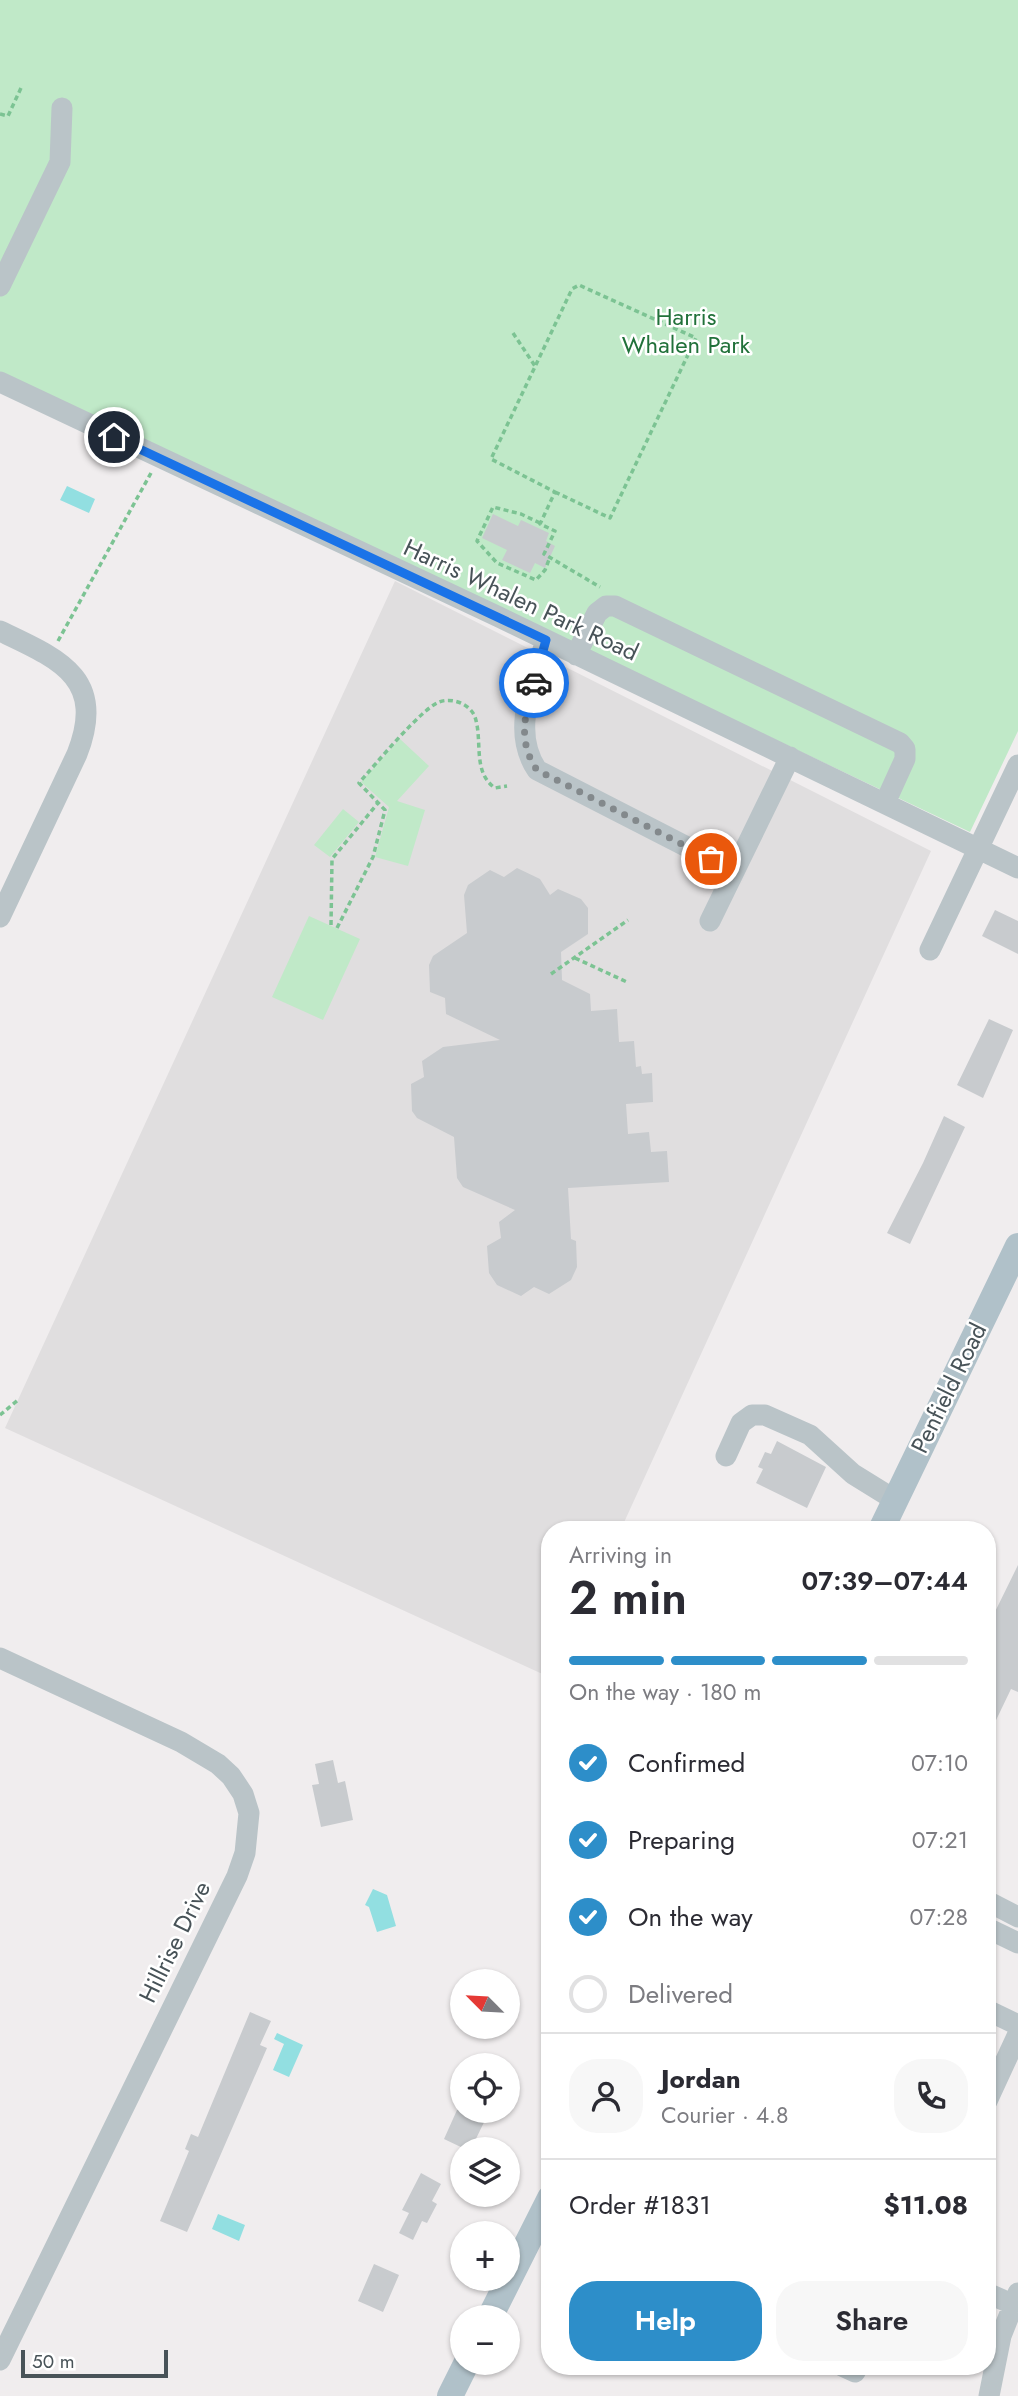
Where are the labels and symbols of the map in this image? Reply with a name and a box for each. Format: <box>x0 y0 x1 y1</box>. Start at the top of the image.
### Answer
park label: Harris Whalen Park <box>622 299 751 362</box>
pin <box>84 407 144 467</box>
street label: Harris Whalen Park Road <box>398 530 644 669</box>
courier <box>499 648 569 718</box>
pin <box>681 829 741 889</box>
street label: Penfield Road <box>902 1317 995 1459</box>
street label: Hillrise Drive <box>130 1875 219 2009</box>
north arrow <box>450 1969 520 2039</box>
scale bar <box>21 2347 168 2379</box>

